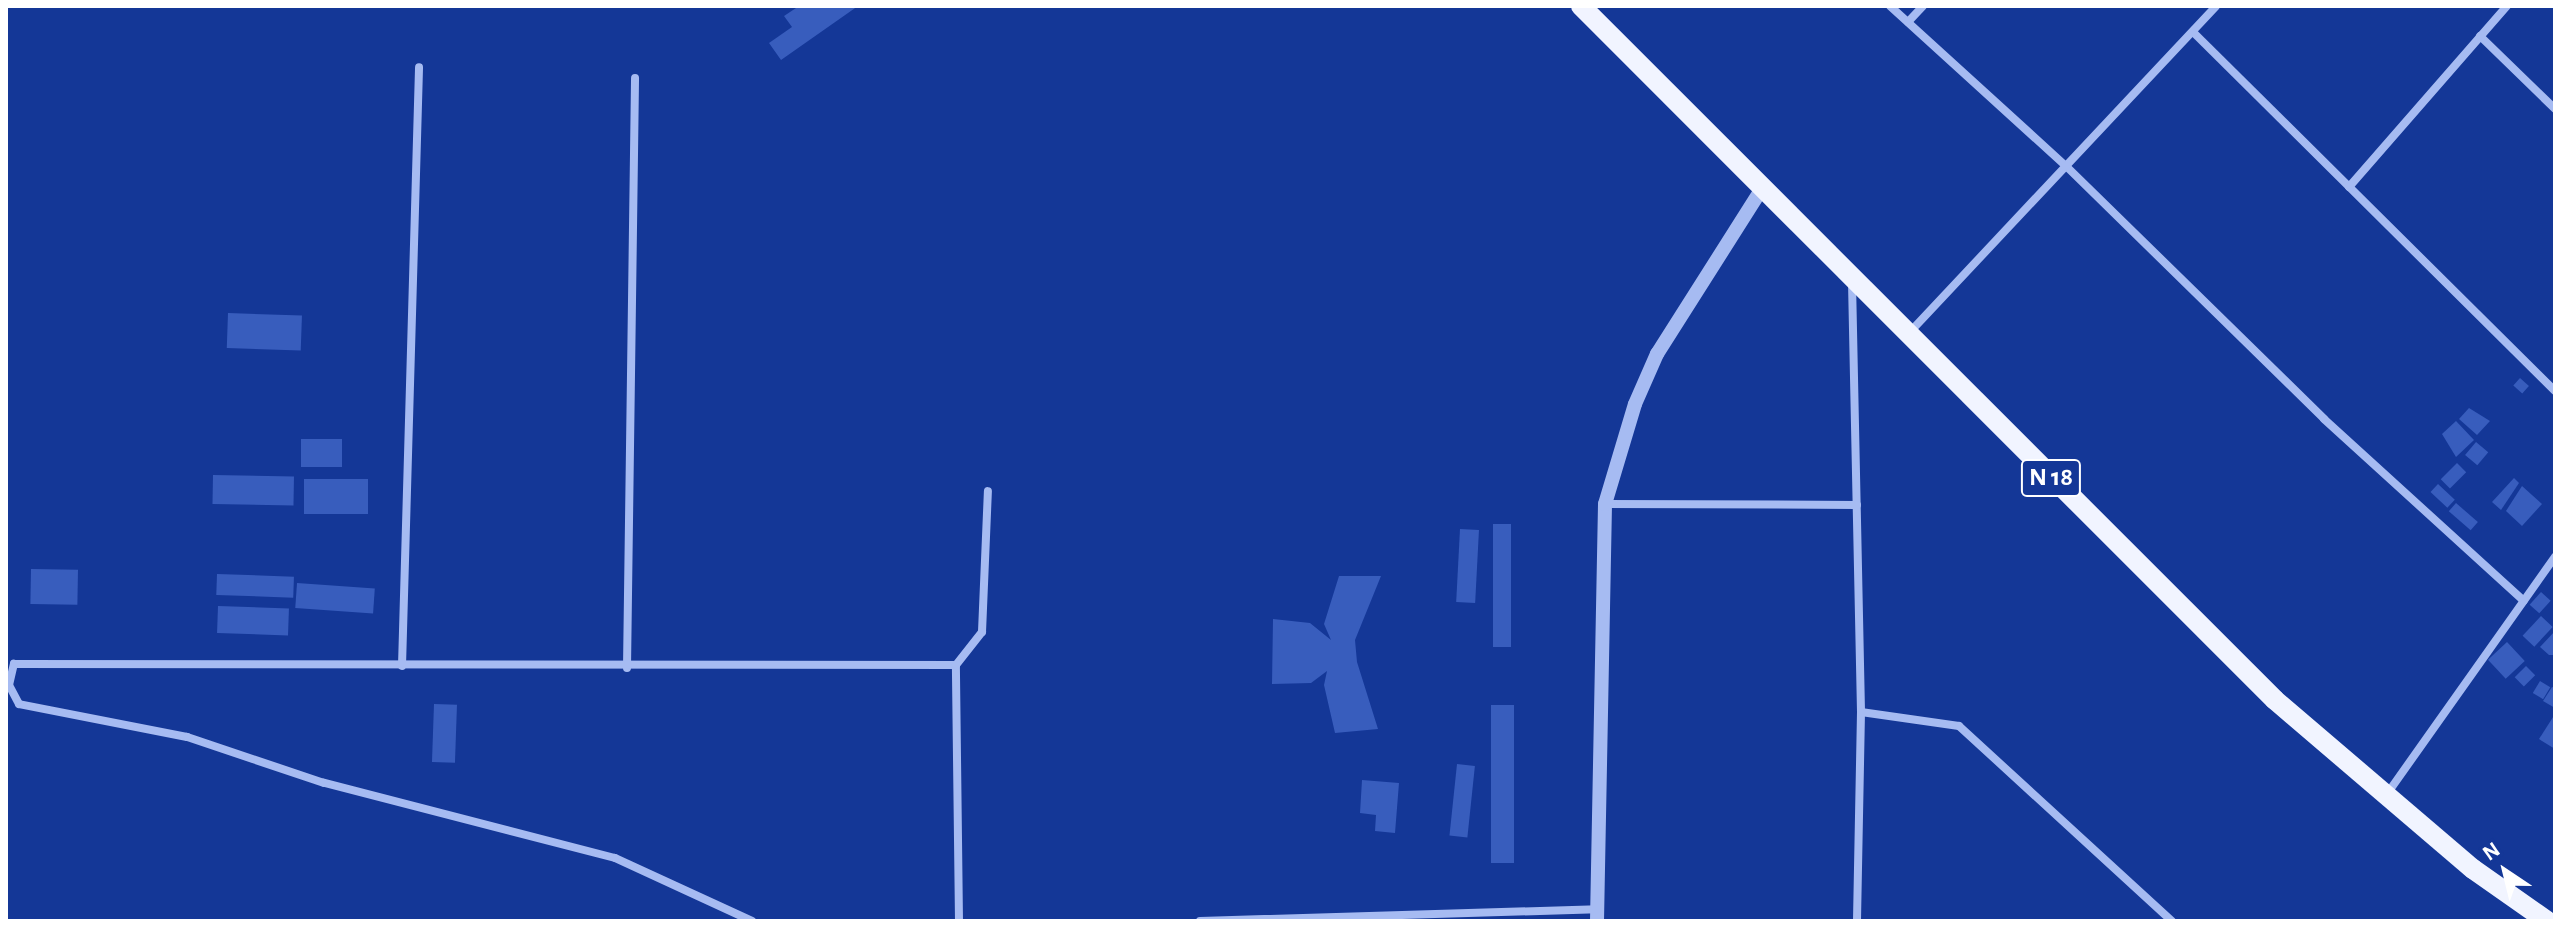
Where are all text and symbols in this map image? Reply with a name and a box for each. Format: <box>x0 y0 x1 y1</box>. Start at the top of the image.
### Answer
road number: N 18 <box>2019 456 2083 500</box>
north arrow <box>2465 831 2545 911</box>
text: N <box>2479 838 2504 865</box>

